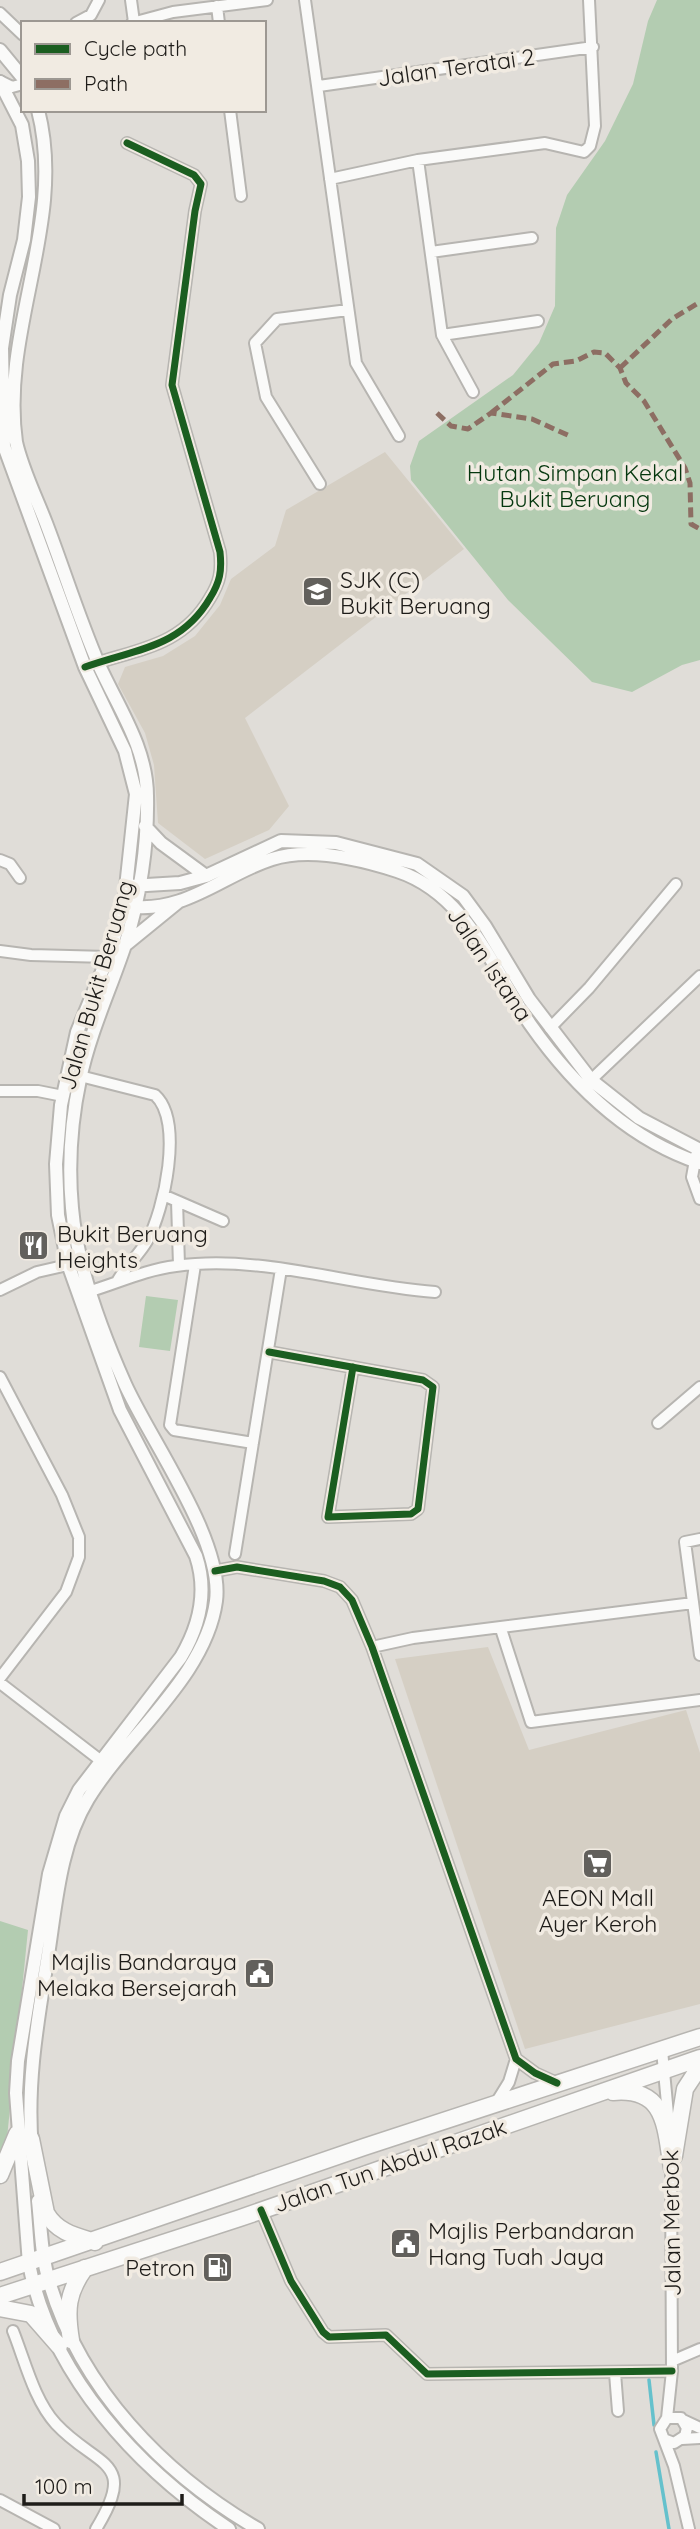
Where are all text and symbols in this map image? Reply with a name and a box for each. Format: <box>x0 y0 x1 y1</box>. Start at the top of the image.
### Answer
legend <box>21 21 266 112</box>
text: Cycle path <box>84 35 187 61</box>
street label: Jalan Teratai 2 <box>376 42 536 92</box>
text: Path <box>84 70 128 96</box>
park label: Hutan Simpan Kekal Bukit Beruang <box>467 458 683 513</box>
place label: SJK (C) Bukit Beruang <box>340 565 491 620</box>
school or university icon: SJK (C) Bukit Beruang <box>300 575 334 609</box>
street label: Jalan Bukit Beruang <box>52 877 140 1093</box>
street label: Jalan Istana <box>441 901 539 1027</box>
place label: Bukit Beruang Heights <box>57 1219 208 1274</box>
restaurant icon: Bukit Beruang Heights <box>17 1229 51 1263</box>
supermarket icon: AEON Mall Ayer Keroh <box>581 1846 615 1880</box>
place label: AEON Mall Ayer Keroh <box>539 1883 657 1938</box>
place label: Majlis Bandaraya Melaka Bersejarah <box>37 1947 237 2002</box>
public building icon: Majlis Bandaraya Melaka Bersejarah <box>243 1957 277 1991</box>
street label: Jalan Tun Abdul Razak <box>270 2112 510 2218</box>
street label: Jalan Merbok <box>655 2149 687 2297</box>
place label: Majlis Perbandaran Hang Tuah Jaya <box>428 2216 635 2271</box>
public building icon: Majlis Perbandaran Hang Tuah Jaya <box>388 2226 422 2260</box>
fuel station icon: Petron <box>201 2250 235 2284</box>
place label: Petron <box>125 2253 195 2282</box>
scale bar <box>24 2462 182 2506</box>
text: 100 m <box>35 2473 93 2499</box>

